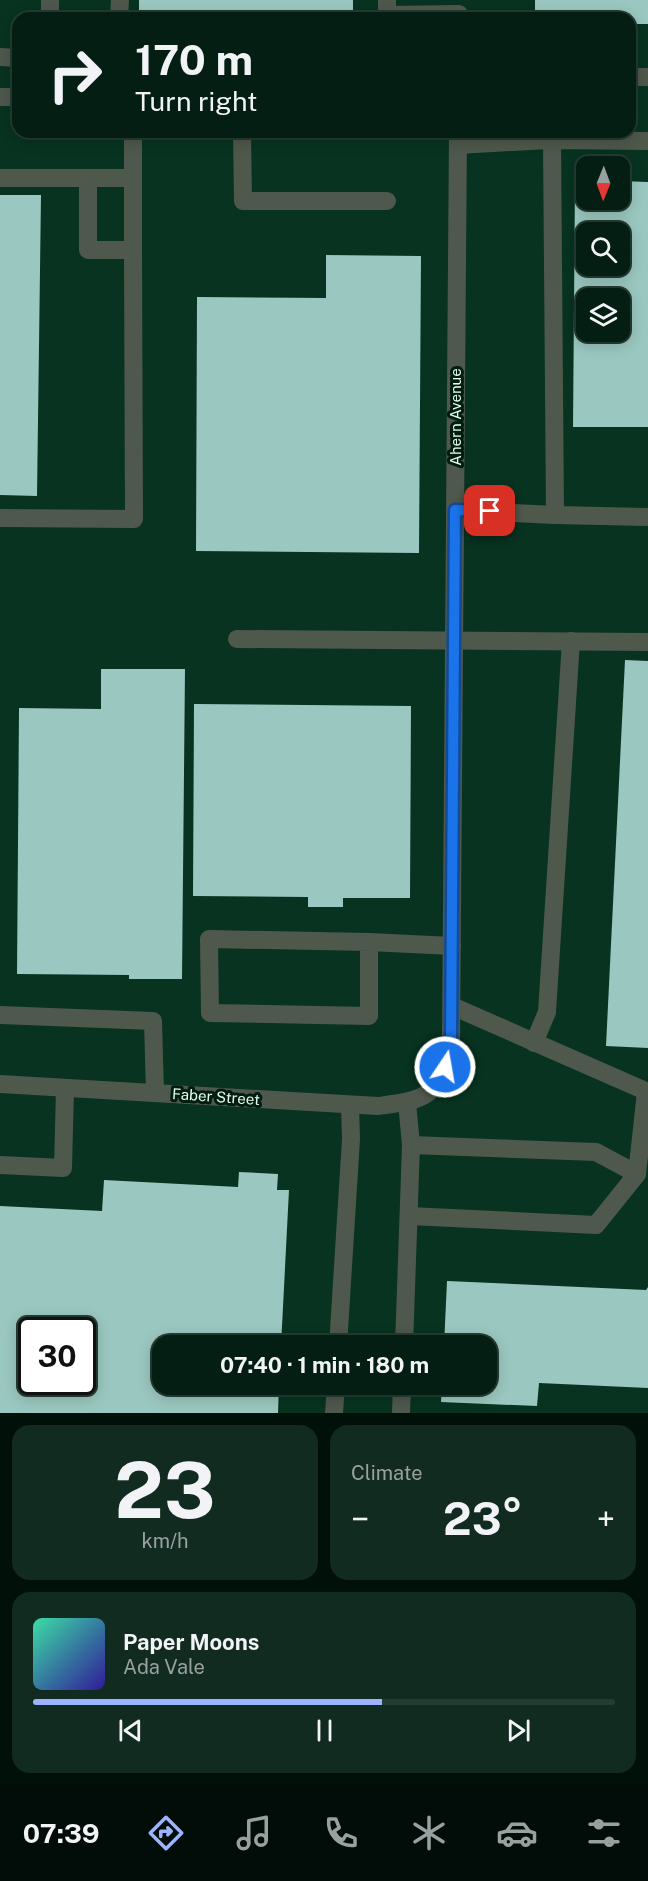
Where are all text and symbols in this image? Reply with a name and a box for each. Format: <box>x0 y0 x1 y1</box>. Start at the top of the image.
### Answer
text: 170 m <box>135 35 253 84</box>
icon: right <box>36 36 114 114</box>
text: Turn right <box>135 85 258 117</box>
north arrow <box>576 156 630 210</box>
map controls <box>576 156 630 342</box>
button: search <box>576 222 630 276</box>
button: layers <box>576 288 630 342</box>
street label: Ahern Avenue <box>447 368 464 466</box>
pin <box>464 485 515 536</box>
icon: arrive <box>473 494 506 527</box>
position arrow <box>413 1035 477 1099</box>
street label: Faber Street <box>172 1085 261 1108</box>
speed limit sign: 30 <box>18 1317 96 1395</box>
text: 07:40 · 1 min · 180 m <box>220 1352 429 1378</box>
text: 23 <box>114 1444 216 1536</box>
text: Climate <box>351 1461 423 1485</box>
text: 23° <box>443 1492 523 1545</box>
text: − <box>351 1500 369 1538</box>
text: + <box>597 1500 615 1538</box>
text: km/h <box>141 1529 189 1553</box>
text: Paper Moons <box>123 1629 259 1655</box>
text: Ada Vale <box>123 1655 205 1679</box>
icon: previous <box>114 1714 147 1747</box>
icon: pause <box>308 1714 341 1747</box>
icon: next <box>502 1714 535 1747</box>
icon: directions <box>145 1812 187 1854</box>
icon: music <box>233 1812 275 1854</box>
icon: phone <box>320 1812 362 1854</box>
icon: climate <box>408 1812 450 1854</box>
icon: car <box>496 1812 538 1854</box>
icon: filters <box>583 1812 625 1854</box>
text: 07:39 <box>23 1817 100 1849</box>

